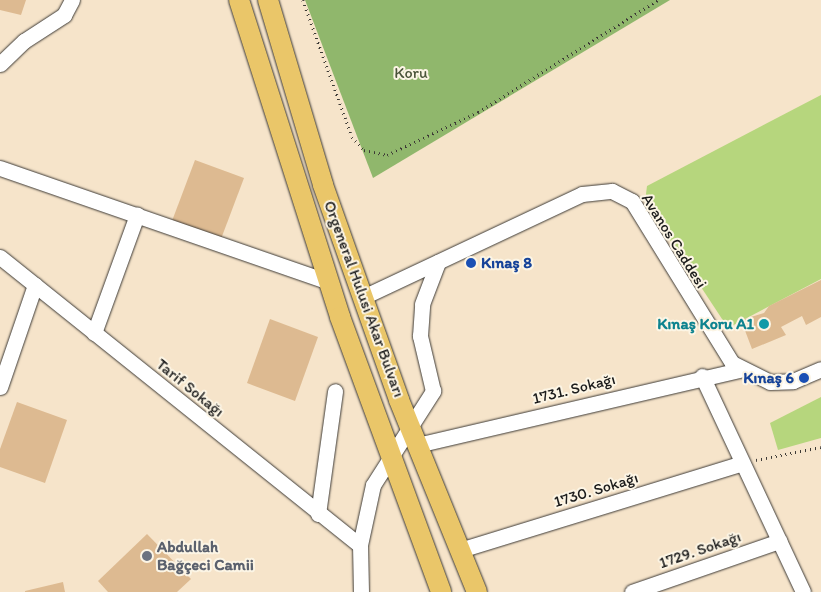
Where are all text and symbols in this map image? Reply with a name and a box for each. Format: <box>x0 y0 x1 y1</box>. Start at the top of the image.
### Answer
park label: Koru <box>394 63 428 83</box>
street label: Avanos Caddesi <box>637 190 711 292</box>
street label: Orgeneral Hulusi Akar Bulvarı <box>320 198 408 400</box>
place label: Kınaş 8 <box>481 253 532 273</box>
marker: Kınaş 8 <box>465 257 477 269</box>
place label: Kınaş Koru A1 <box>657 314 754 334</box>
marker: Kınaş Koru A1 <box>758 318 770 330</box>
street label: Tarif Sokağı <box>152 355 228 421</box>
place label: Kınaş 6 <box>743 368 794 388</box>
street label: 1731. Sokağı <box>531 369 617 409</box>
marker: Kınaş 6 <box>798 372 810 384</box>
street label: 1730. Sokağı <box>552 468 640 512</box>
street label: 1729. Sokağı <box>657 527 743 573</box>
place label: Abdullah Bağçeci Camii <box>157 537 254 575</box>
marker: Abdullah Bağçeci Camii <box>141 550 153 562</box>

